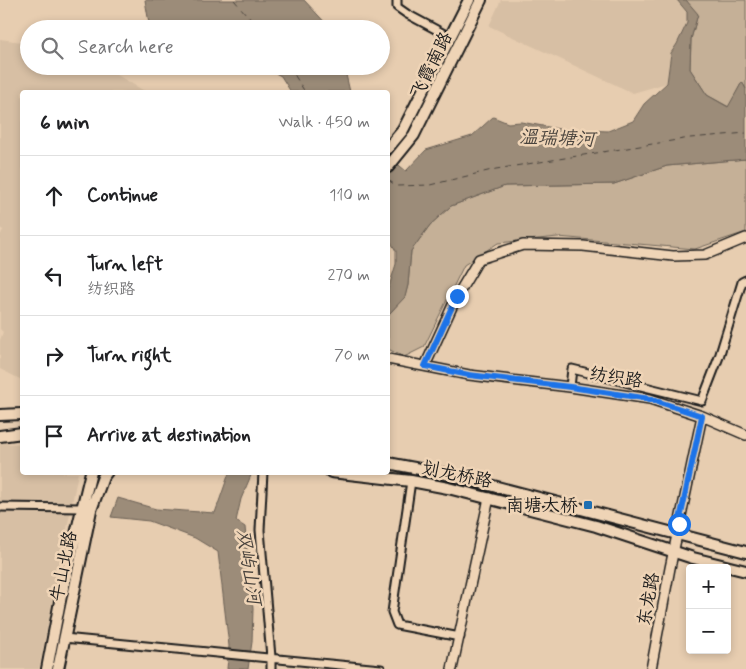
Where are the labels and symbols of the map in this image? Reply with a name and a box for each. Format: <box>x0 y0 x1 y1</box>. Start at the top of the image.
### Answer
street label: 飞霞南路 <box>405 28 458 103</box>
water label: 温瑞塘河 <box>519 125 598 152</box>
route end <box>446 285 469 308</box>
street label: 纺织路 <box>587 362 644 394</box>
street label: 划龙桥路 <box>419 456 495 494</box>
place label: 南塘大桥 <box>506 494 578 518</box>
marker: 南塘大桥 <box>582 499 594 511</box>
route start <box>668 513 691 536</box>
street label: 牛山北路 <box>45 528 83 604</box>
water label: 双屿山河 <box>230 528 267 610</box>
street label: 东龙路 <box>632 571 665 628</box>

